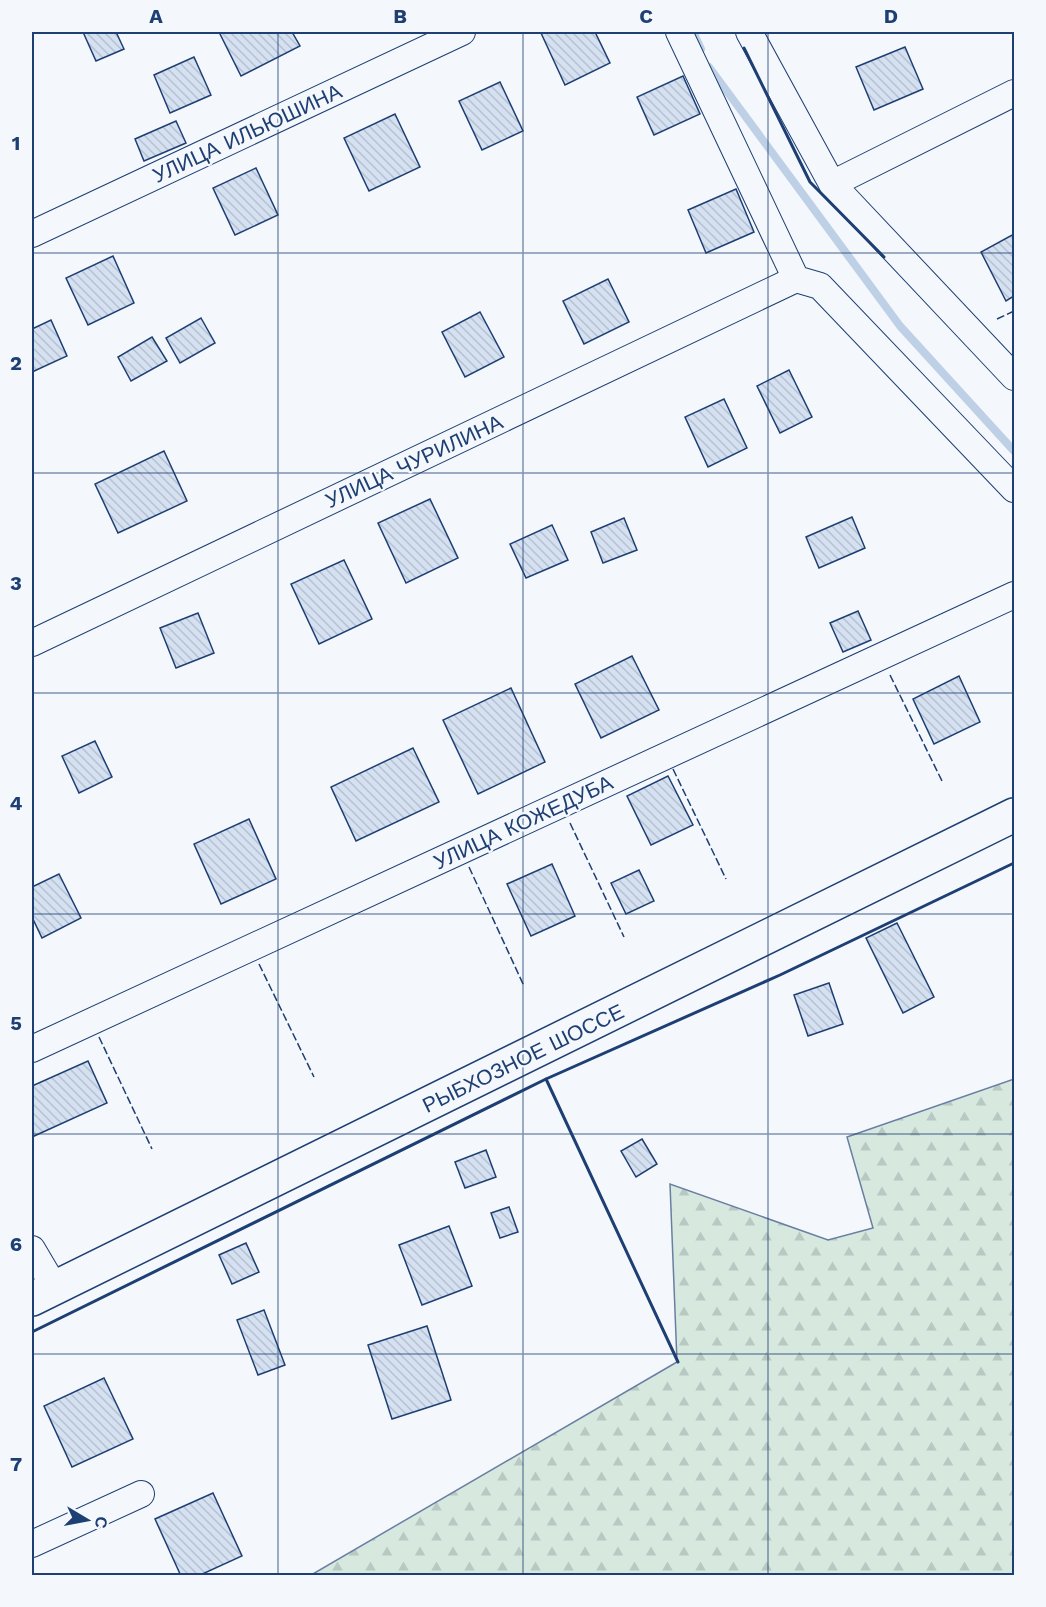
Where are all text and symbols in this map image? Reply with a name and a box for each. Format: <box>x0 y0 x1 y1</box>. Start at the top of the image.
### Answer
text: A <box>149 4 163 28</box>
text: B <box>393 4 407 28</box>
text: C <box>639 4 653 28</box>
text: D <box>884 4 898 28</box>
street label: УЛИЦА ИЛЬЮШИНА <box>149 78 345 188</box>
text: 1 <box>12 131 20 155</box>
text: 2 <box>10 351 22 375</box>
street label: УЛИЦА ЧУРИЛИНА <box>321 409 507 513</box>
text: 3 <box>10 571 22 595</box>
street label: УЛИЦА КОЖЕДУБА <box>430 770 616 874</box>
text: 4 <box>10 791 23 815</box>
street label: РЫБХОЗНОЕ ШОССЕ <box>418 998 628 1118</box>
text: 5 <box>10 1011 22 1035</box>
text: 6 <box>10 1232 22 1256</box>
text: 7 <box>10 1452 22 1476</box>
north arrow <box>57 1490 117 1550</box>
text: С <box>91 1515 112 1530</box>

